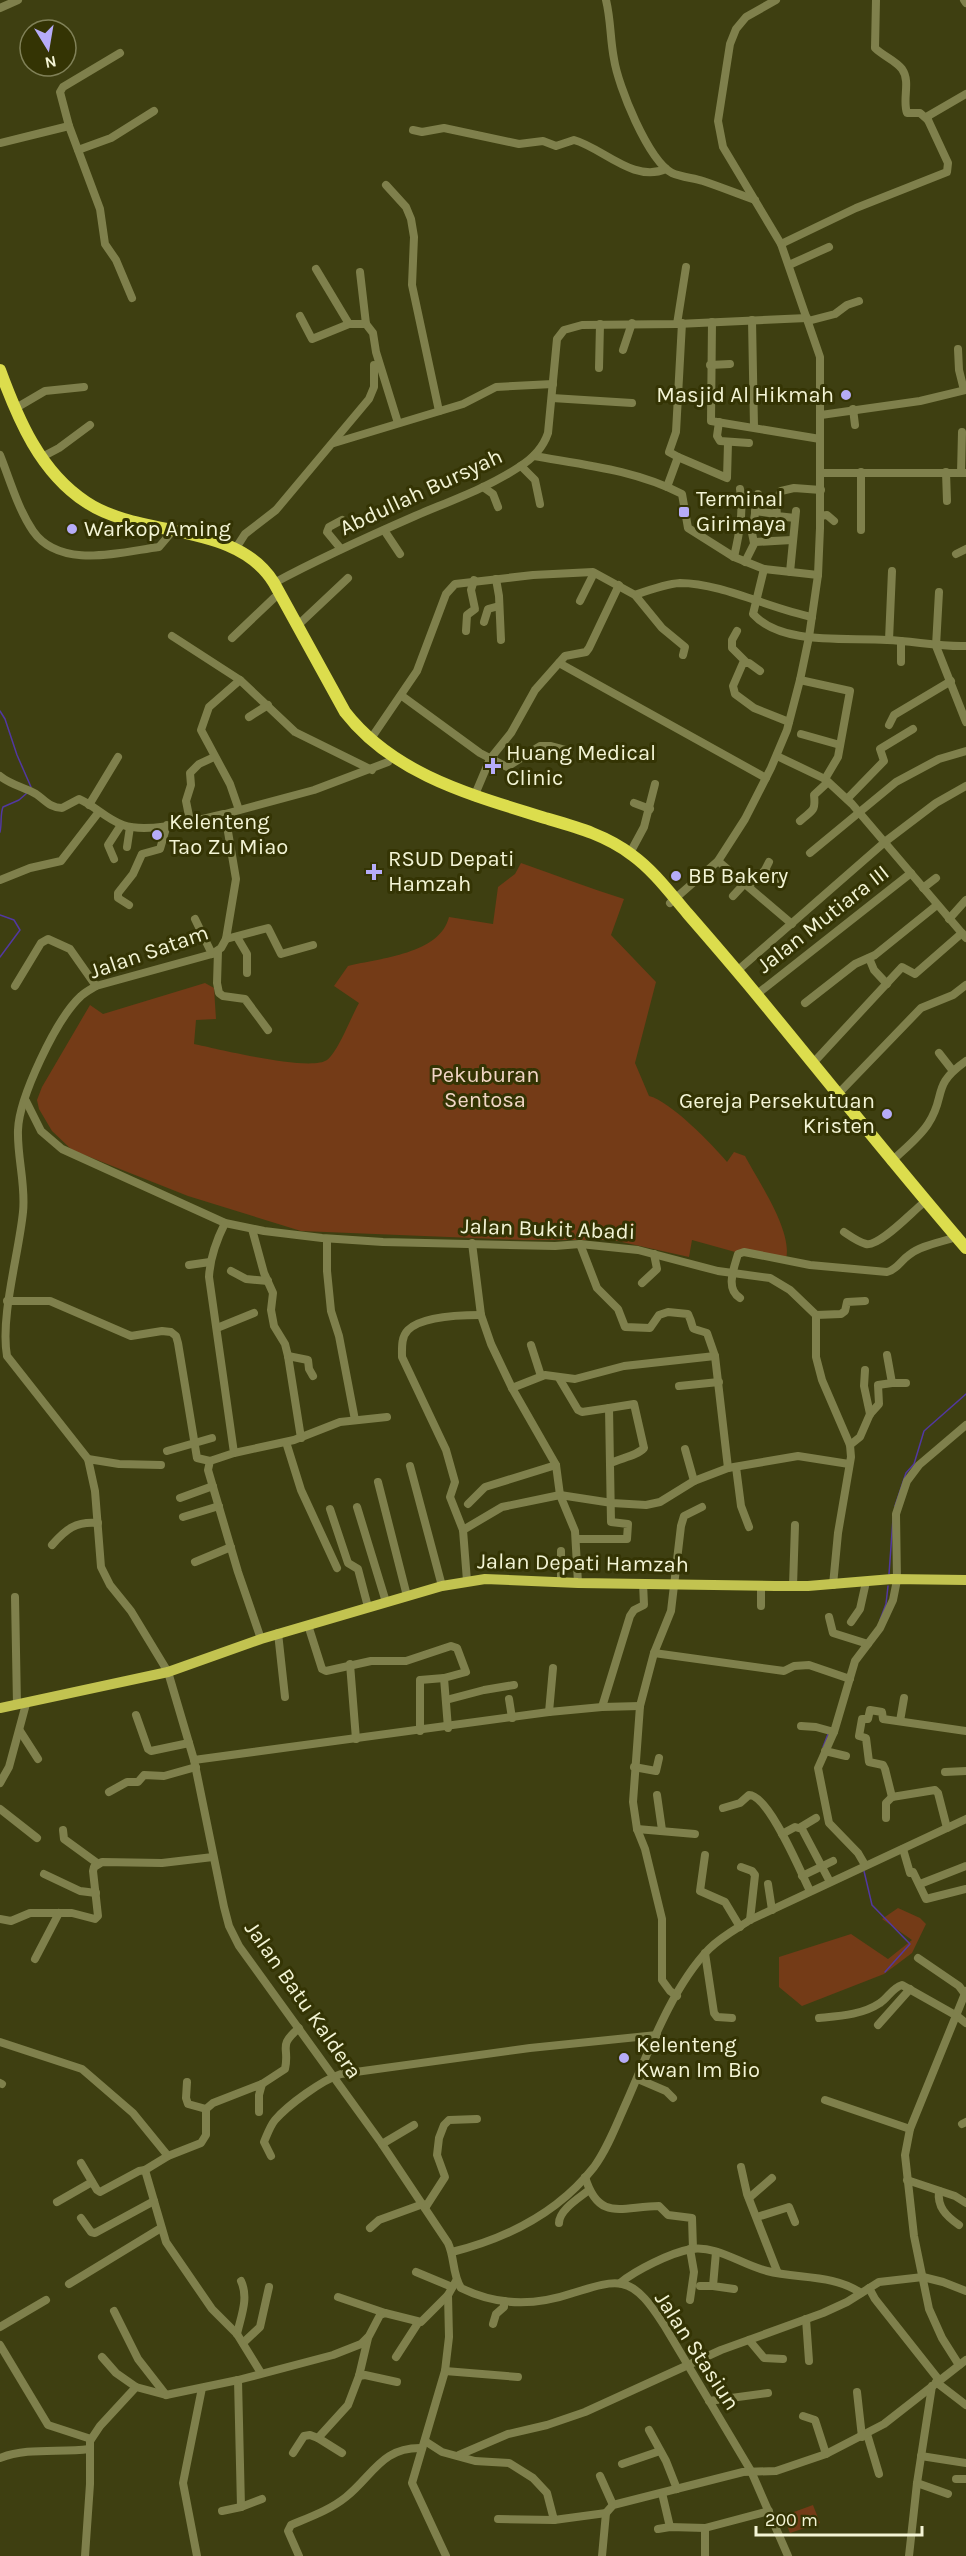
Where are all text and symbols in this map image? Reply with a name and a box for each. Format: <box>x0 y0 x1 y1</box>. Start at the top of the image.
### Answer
north arrow <box>18 18 78 78</box>
text: N <box>43 52 58 73</box>
place label: Masjid Al Hikmah <box>656 382 834 408</box>
marker: Masjid Al Hikmah <box>839 388 853 402</box>
street label: Abdullah Bursyah <box>335 443 507 541</box>
place label: Terminal Girimaya <box>696 486 786 537</box>
marker: Terminal Girimaya <box>677 505 691 519</box>
place label: Warkop Aming <box>84 516 232 542</box>
marker: Warkop Aming <box>65 522 79 536</box>
place label: Huang Medical Clinic <box>506 740 656 791</box>
marker: Huang Medical Clinic <box>484 757 502 775</box>
place label: Kelenteng Tao Zu Miao <box>169 809 288 860</box>
marker: Kelenteng Tao Zu Miao <box>150 828 164 842</box>
place label: RSUD Depati Hamzah <box>388 846 515 897</box>
street label: Jalan Mutiara III <box>752 859 894 979</box>
marker: RSUD Depati Hamzah <box>365 863 383 881</box>
place label: BB Bakery <box>688 863 788 889</box>
marker: BB Bakery <box>669 869 683 883</box>
street label: Jalan Satam <box>86 920 212 984</box>
park label: Pekuburan Sentosa <box>431 1062 539 1113</box>
place label: Gereja Persekutuan Kristen <box>679 1088 875 1139</box>
marker: Gereja Persekutuan Kristen <box>880 1107 894 1121</box>
street label: Jalan Bukit Abadi <box>460 1213 636 1245</box>
street label: Jalan Depati Hamzah <box>477 1548 689 1578</box>
street label: Jalan Batu Kaldera <box>239 1916 367 2084</box>
place label: Kelenteng Kwan Im Bio <box>636 2032 760 2083</box>
marker: Kelenteng Kwan Im Bio <box>617 2051 631 2065</box>
street label: Jalan Stasiun <box>649 2287 745 2415</box>
scale bar <box>756 2499 922 2537</box>
text: 200 m <box>765 2509 818 2531</box>

